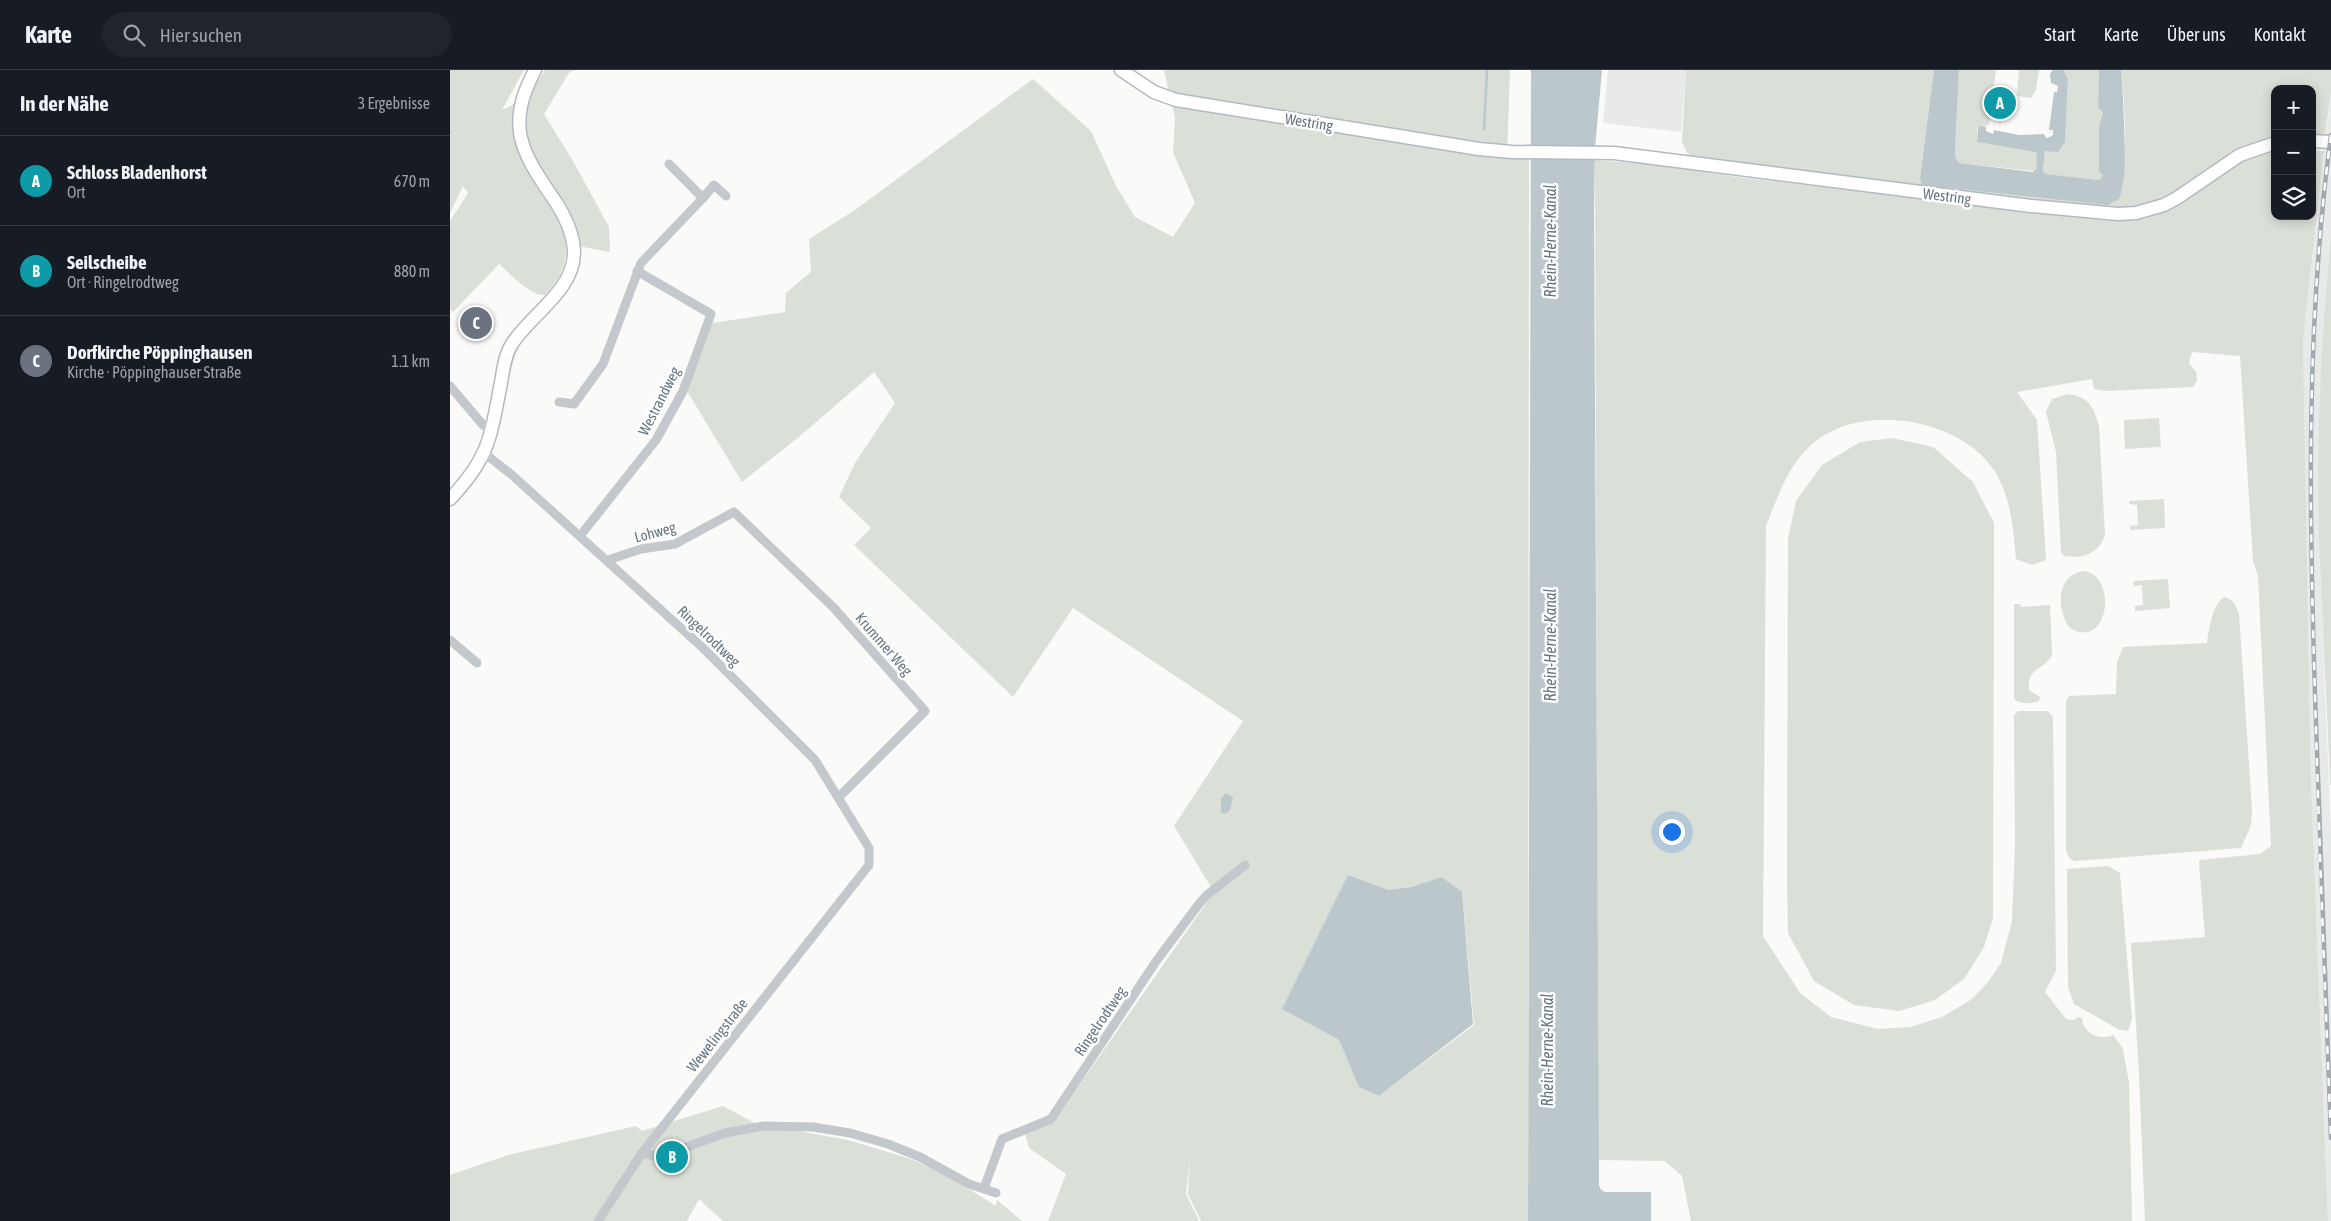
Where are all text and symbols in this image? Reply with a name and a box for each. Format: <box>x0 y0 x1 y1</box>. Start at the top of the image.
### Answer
search box <box>102 12 452 57</box>
text: Karte <box>25 21 72 48</box>
icon: search <box>120 21 148 49</box>
text: Hier suchen <box>160 24 242 46</box>
text: Start <box>2044 24 2076 45</box>
text: Karte <box>2104 24 2139 45</box>
text: Über uns <box>2167 24 2226 45</box>
text: Kontakt <box>2254 24 2306 45</box>
pin: A <box>1984 84 2016 122</box>
map controls <box>2271 85 2316 220</box>
button: + <box>2271 85 2316 130</box>
text: In der Nähe <box>20 91 109 115</box>
text: 3 Ergebnisse <box>358 94 430 112</box>
street label: Westring <box>1284 110 1335 134</box>
button: − <box>2271 130 2316 175</box>
text: Schloss Bladenhorst <box>67 161 207 183</box>
text: A <box>32 172 40 190</box>
text: 670 m <box>394 172 430 190</box>
button: layers <box>2271 175 2316 220</box>
text: Ort <box>67 183 86 201</box>
water label: Rhein-Herne-Kanal <box>1541 184 1559 298</box>
street label: Westring <box>1922 185 1973 207</box>
text: Seilscheibe <box>67 251 147 273</box>
text: B <box>32 262 40 280</box>
text: 880 m <box>394 262 430 280</box>
text: Ort · Ringelrodtweg <box>67 273 179 291</box>
pin: C <box>460 304 492 342</box>
text: Dorfkirche Pöppinghausen <box>67 341 253 363</box>
text: C <box>32 352 40 370</box>
text: 1.1 km <box>391 352 430 370</box>
text: Kirche · Pöppinghauser Straße <box>67 363 241 381</box>
street label: Westrandweg <box>635 364 684 438</box>
street label: Lohweg <box>632 518 678 546</box>
water label: Rhein-Herne-Kanal <box>1541 588 1559 702</box>
street label: Ringelrodtweg <box>674 602 744 670</box>
street label: Krummer Weg <box>852 609 916 679</box>
your location <box>1659 819 1685 845</box>
street label: Ringelrodtweg <box>1071 983 1130 1059</box>
water label: Rhein-Herne-Kanal <box>1538 993 1556 1107</box>
street label: Wewelingstraße <box>683 995 751 1075</box>
pin: B <box>656 1138 688 1176</box>

